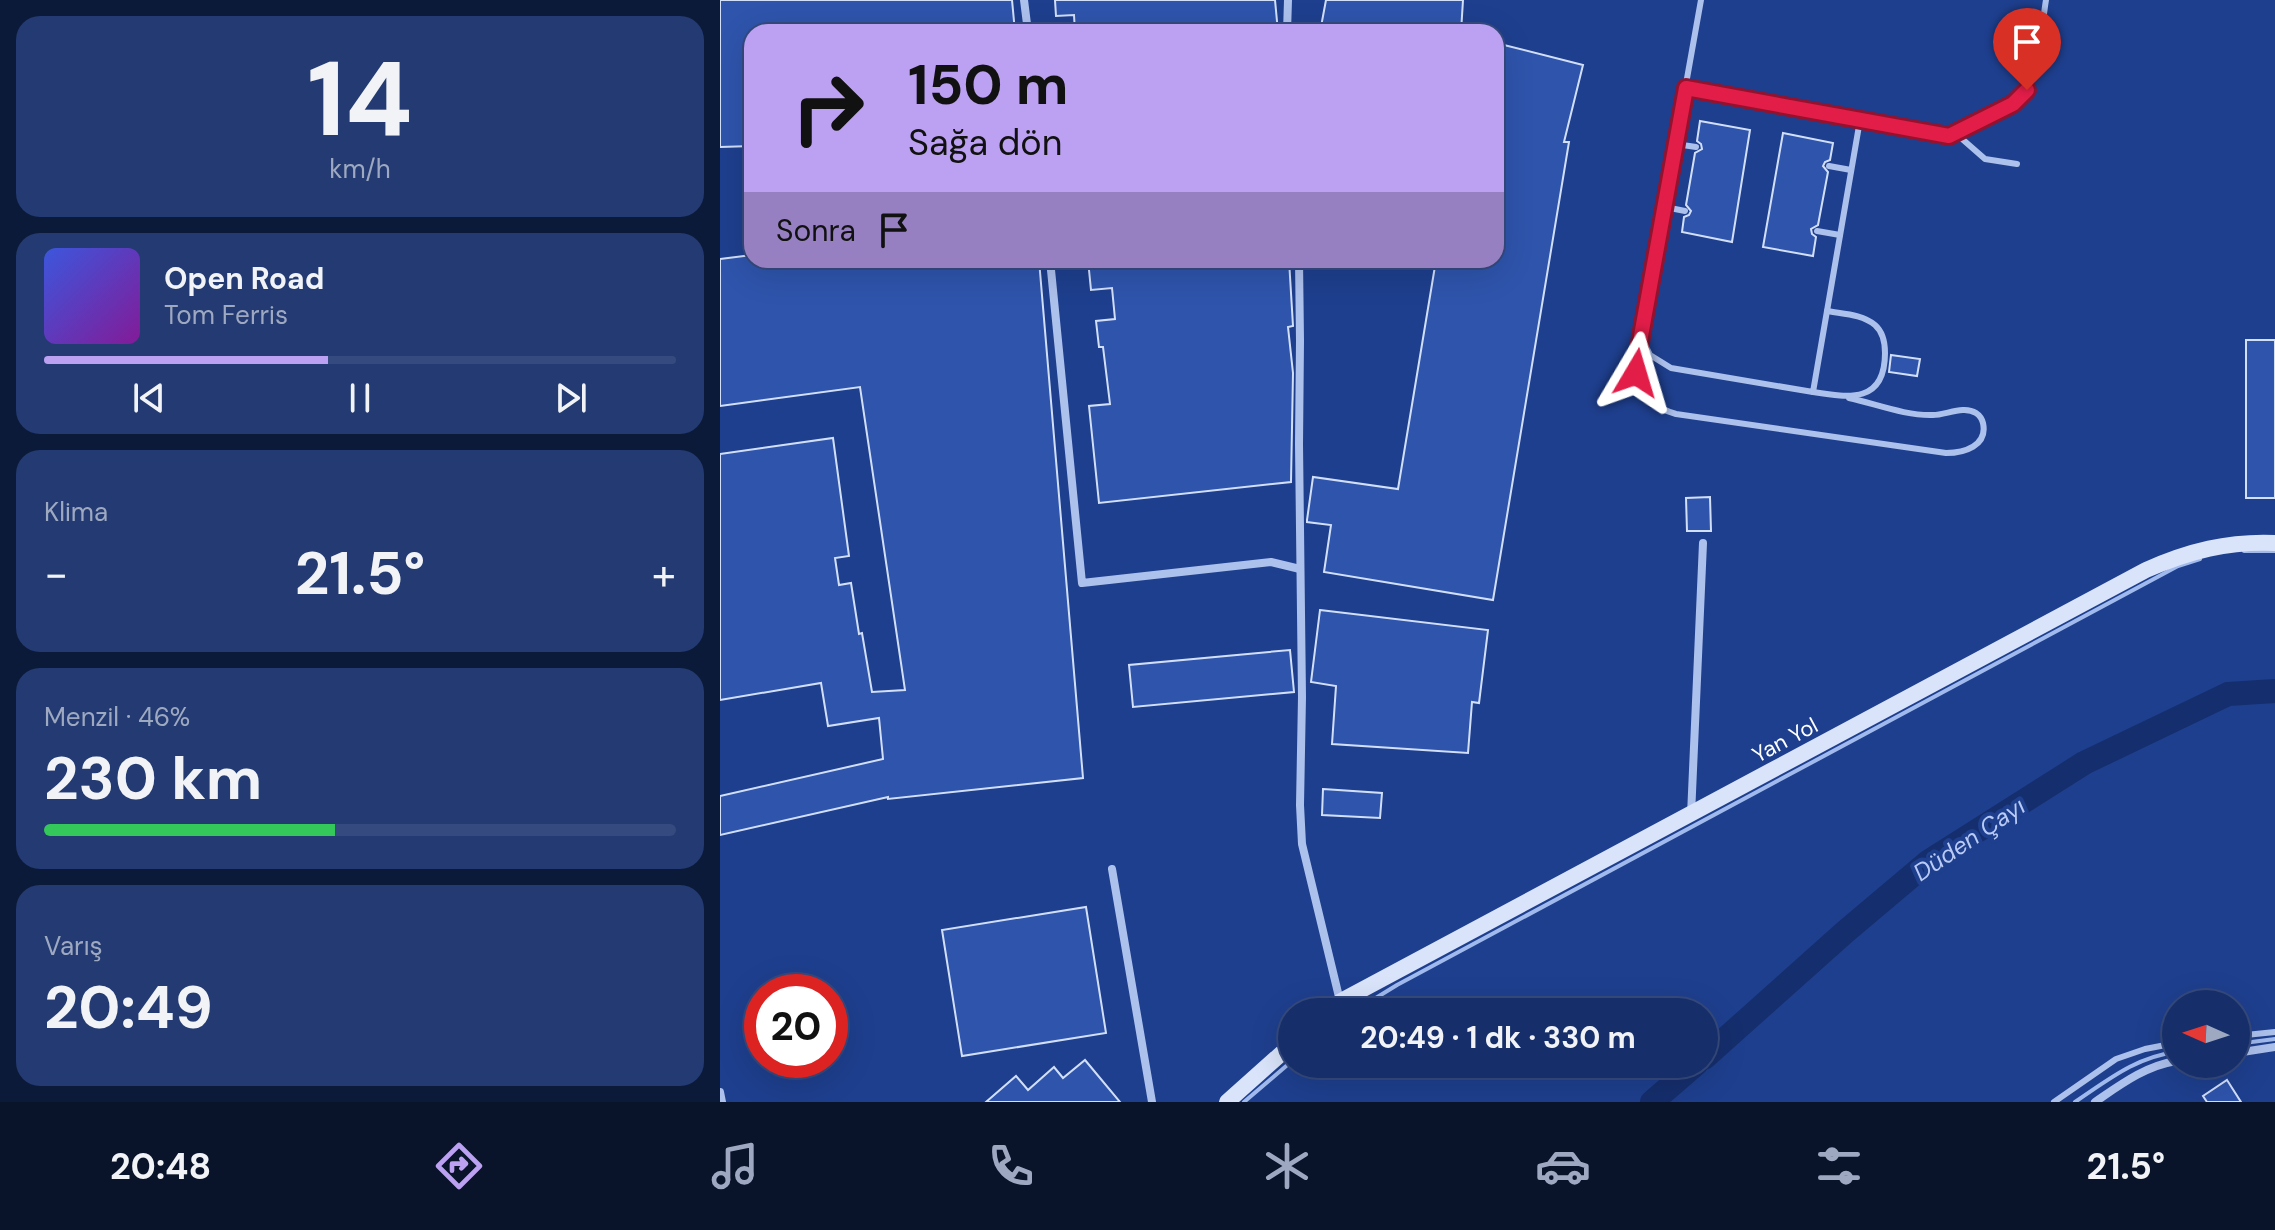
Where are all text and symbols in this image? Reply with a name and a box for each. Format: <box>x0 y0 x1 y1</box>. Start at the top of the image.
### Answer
pin <box>1993 8 2061 90</box>
icon: arrive <box>2005 20 2049 64</box>
text: 14 <box>307 32 413 167</box>
text: 150 m <box>908 48 1069 121</box>
icon: right <box>776 56 880 160</box>
text: Sağa dön <box>908 119 1062 166</box>
text: km/h <box>329 152 391 186</box>
icon: arrive <box>872 208 916 252</box>
text: Sonra <box>776 211 856 250</box>
text: Open Road <box>164 259 324 298</box>
text: Tom Ferris <box>164 298 288 332</box>
position arrow <box>1594 331 1678 415</box>
icon: previous <box>127 376 171 420</box>
icon: pause <box>338 376 382 420</box>
icon: next <box>549 376 593 420</box>
text: Klima <box>44 495 108 529</box>
text: 21.5° <box>295 534 425 613</box>
text: − <box>44 545 68 603</box>
text: + <box>652 545 676 603</box>
text: Menzil · 46% <box>44 700 190 734</box>
street label: Yan Yol <box>1747 711 1823 769</box>
text: 230 km <box>44 739 262 818</box>
water label: Düden Çayı <box>1907 790 2031 888</box>
text: Varış <box>44 929 103 963</box>
text: 20:49 <box>44 968 213 1047</box>
speed limit sign: 20 <box>744 974 848 1078</box>
north arrow <box>2162 990 2250 1078</box>
map controls <box>2162 990 2250 1078</box>
text: 20:49 · 1 dk · 330 m <box>1360 1018 1636 1057</box>
icon: directions <box>431 1138 487 1194</box>
icon: music <box>707 1138 763 1194</box>
icon: phone <box>983 1138 1039 1194</box>
icon: climate <box>1259 1138 1315 1194</box>
icon: car <box>1535 1138 1591 1194</box>
icon: filters <box>1811 1138 1867 1194</box>
text: 20:48 <box>110 1143 211 1190</box>
text: 21.5° <box>2087 1143 2165 1190</box>

